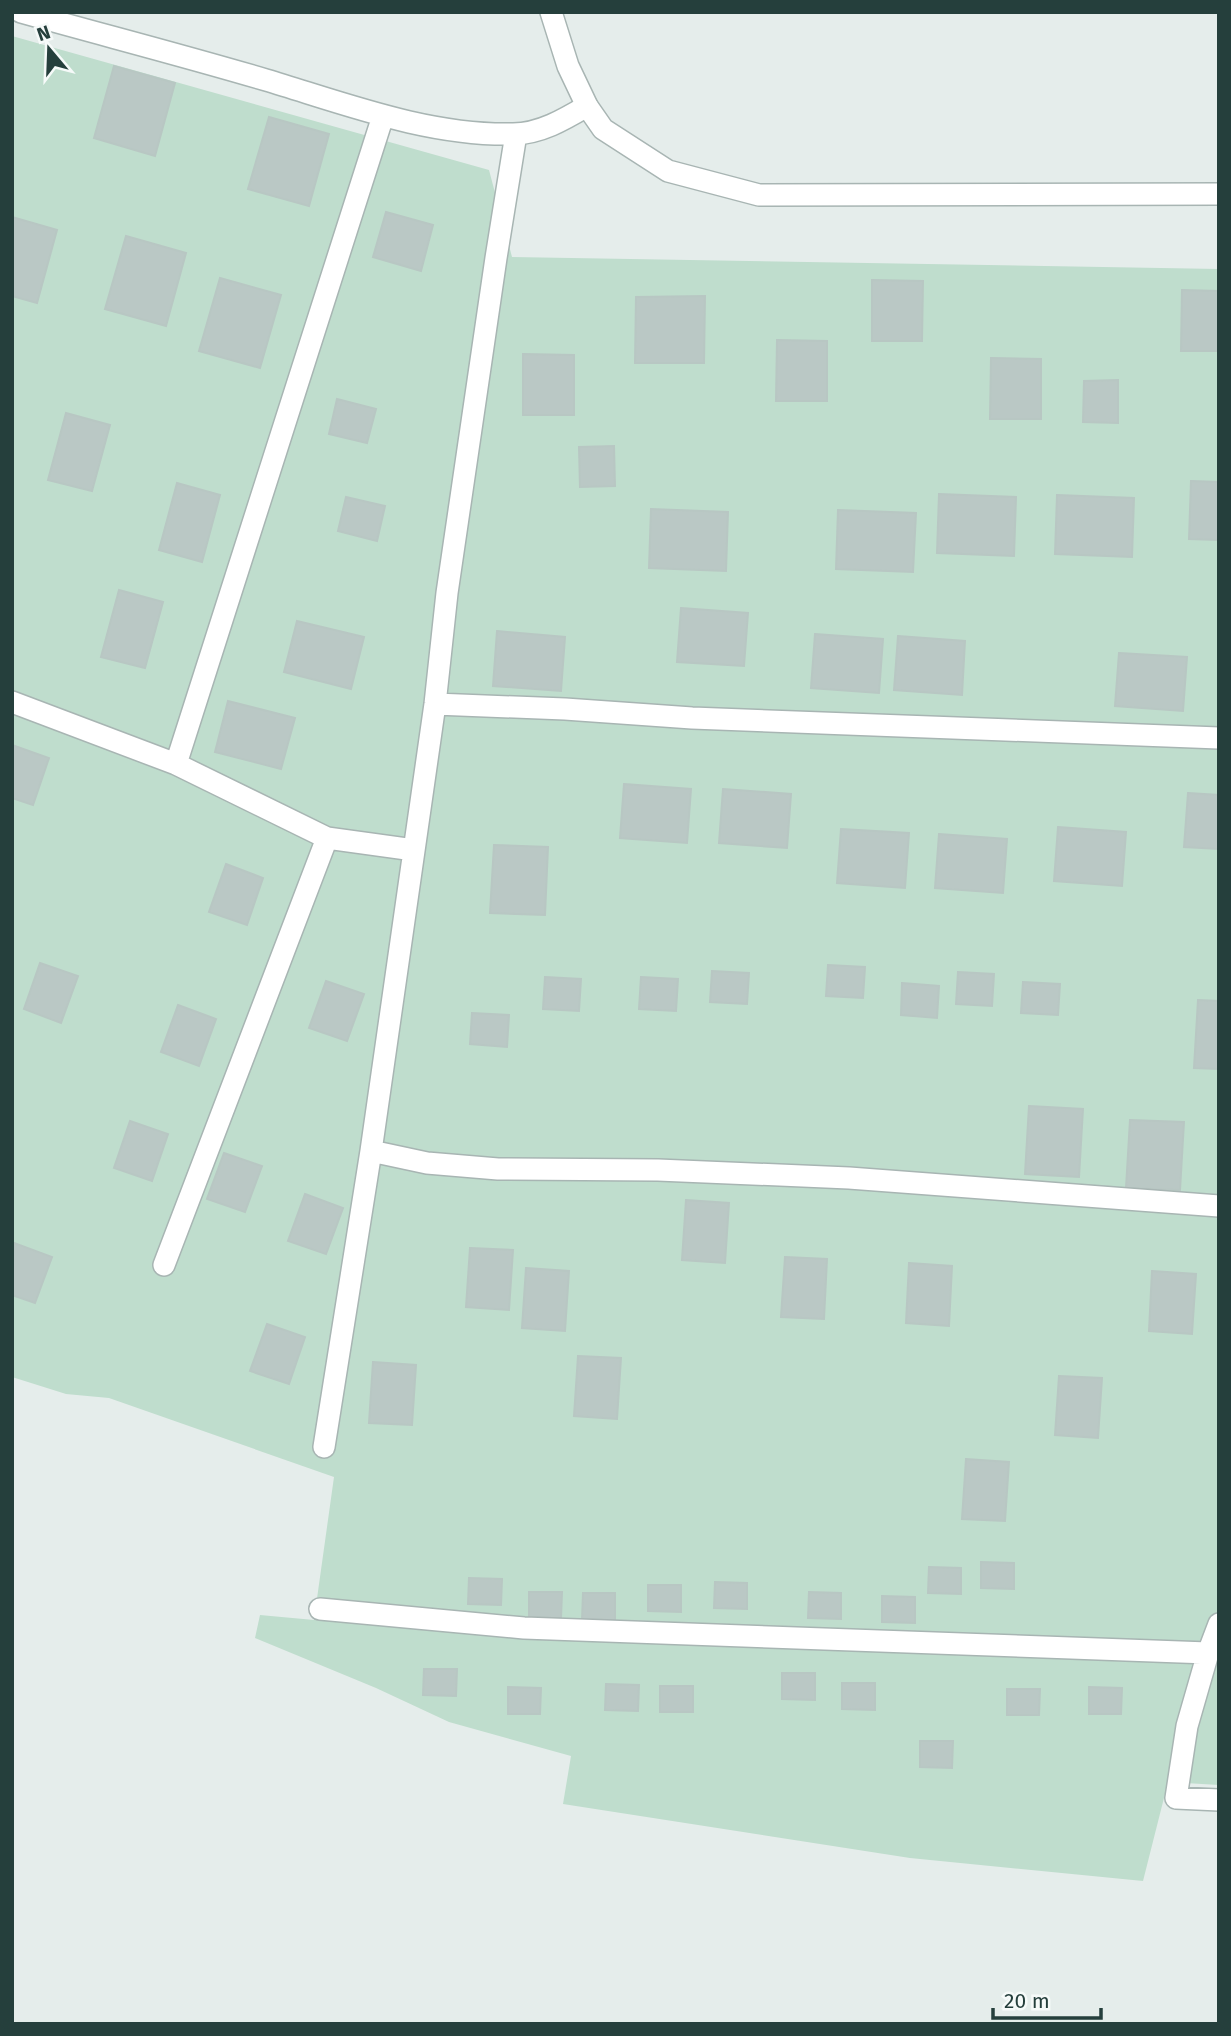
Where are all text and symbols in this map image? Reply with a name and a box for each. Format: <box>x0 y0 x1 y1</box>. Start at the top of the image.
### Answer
north arrow <box>14 14 84 84</box>
text: N <box>34 20 53 46</box>
scale bar <box>993 1976 1102 2020</box>
text: 20 m <box>1004 1988 1050 2014</box>

